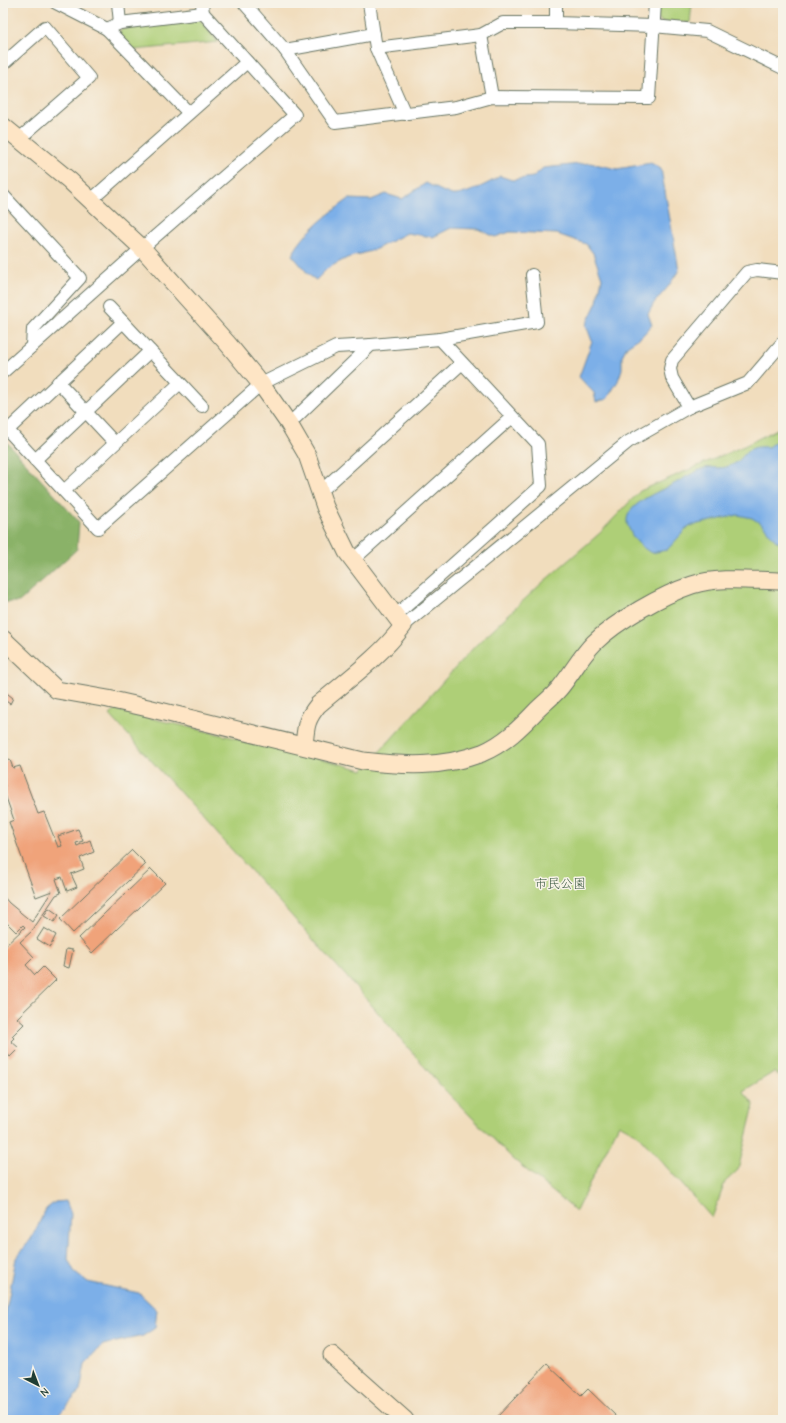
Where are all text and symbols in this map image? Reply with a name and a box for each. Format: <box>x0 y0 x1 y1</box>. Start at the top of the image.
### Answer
park label: 市民公園 <box>534 876 586 891</box>
north arrow <box>18 1365 58 1405</box>
text: N <box>37 1385 51 1399</box>

